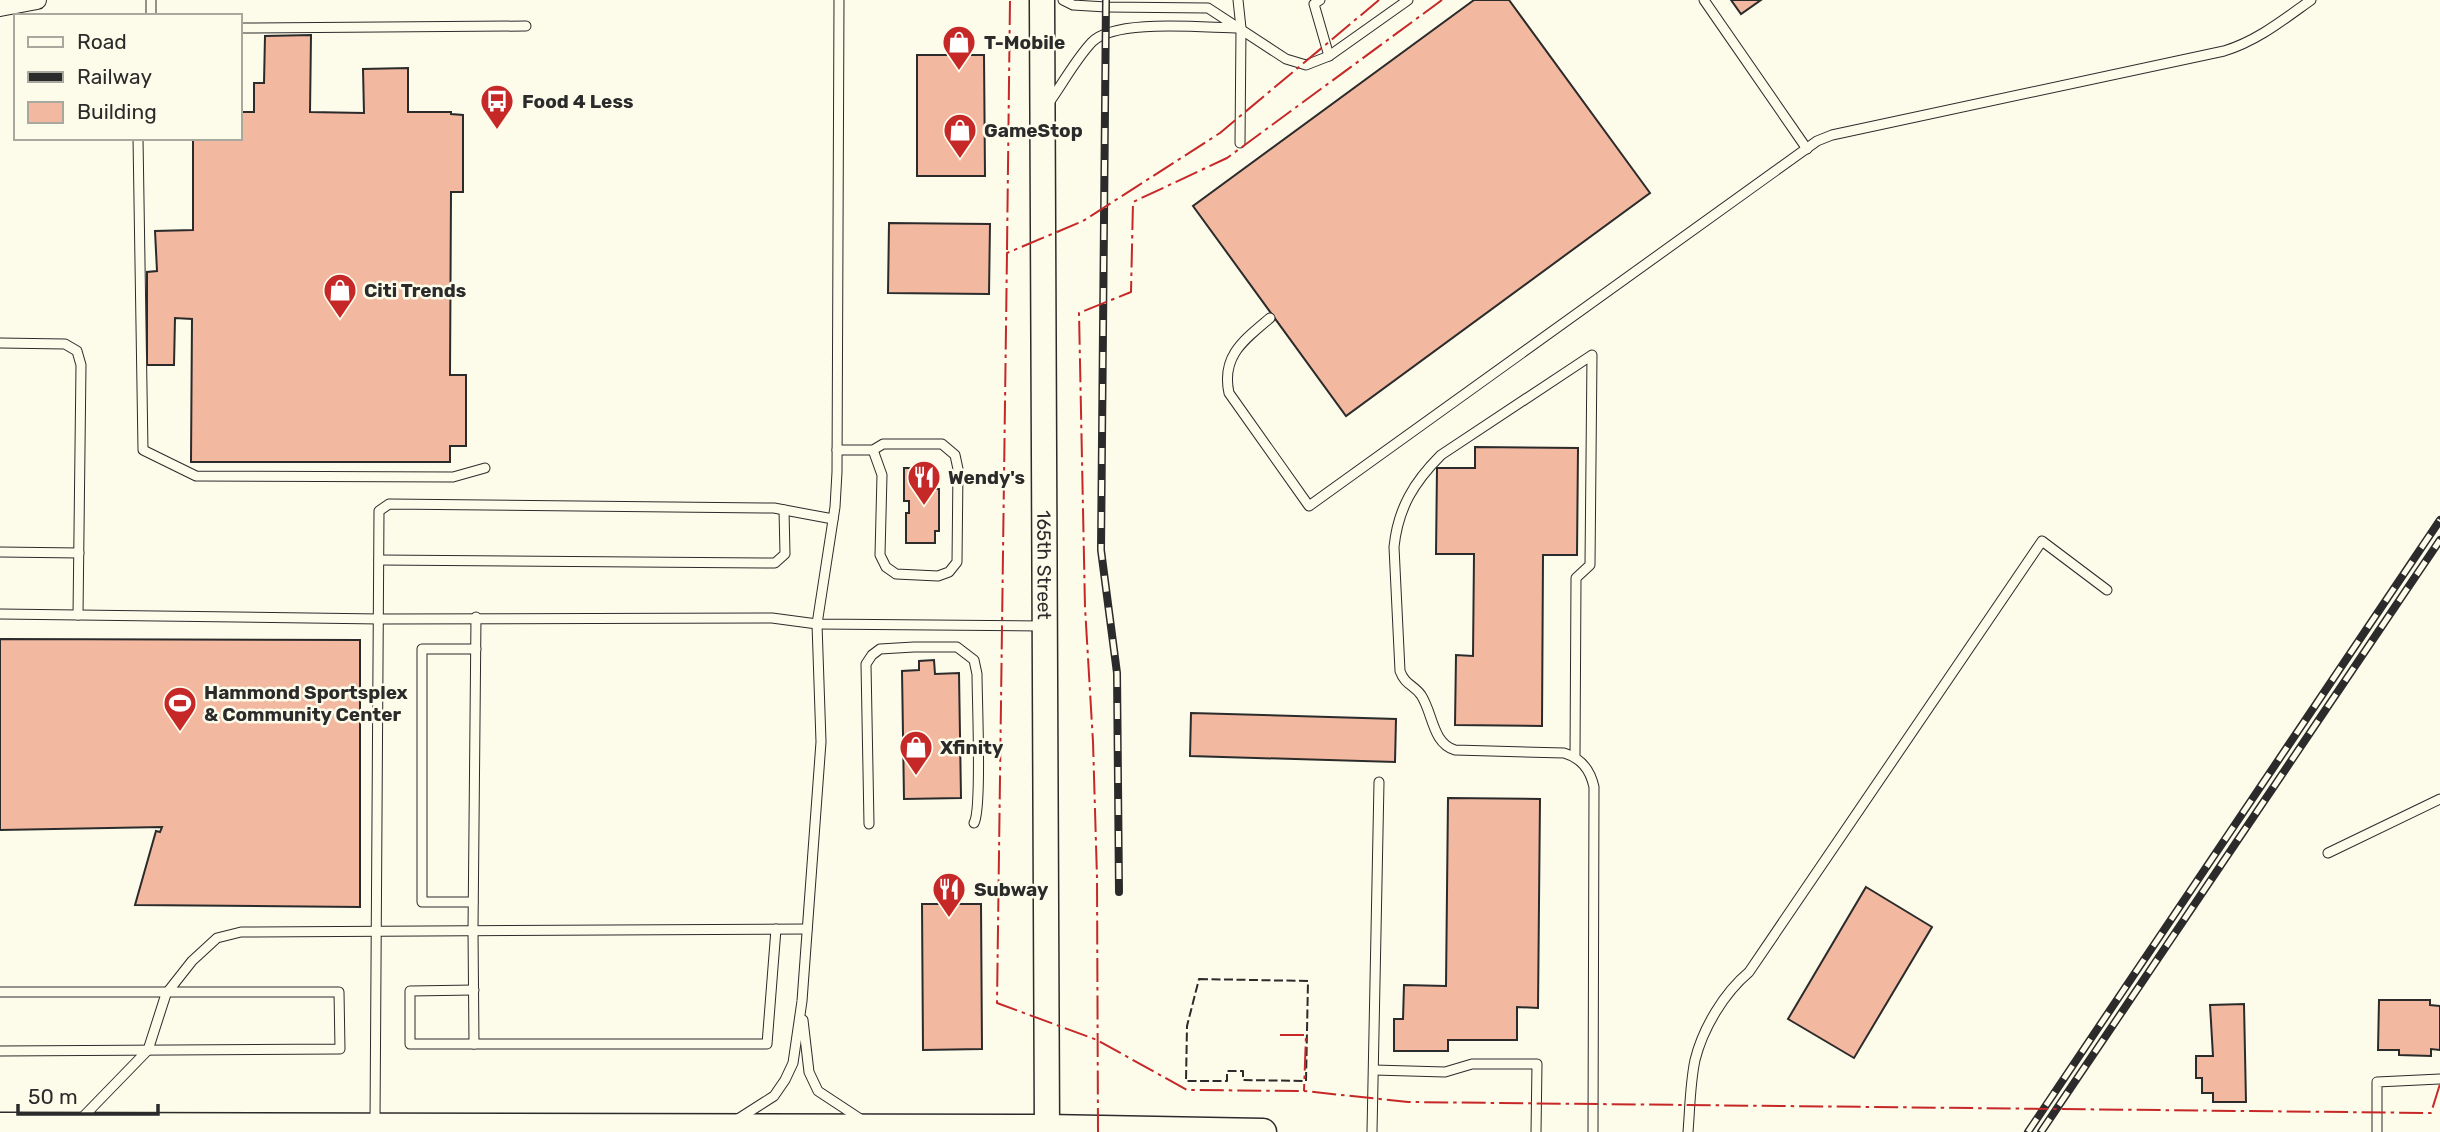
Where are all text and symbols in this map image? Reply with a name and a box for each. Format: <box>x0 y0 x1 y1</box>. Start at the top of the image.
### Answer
legend <box>14 14 242 140</box>
shop icon: T-Mobile <box>940 23 978 72</box>
text: Road <box>77 29 127 54</box>
place label: T-Mobile <box>984 31 1065 54</box>
text: Railway <box>77 64 152 89</box>
bus stop icon: Food 4 Less <box>478 82 516 131</box>
place label: Food 4 Less <box>522 90 633 113</box>
text: Building <box>77 99 157 124</box>
shop icon: GameStop <box>941 111 979 160</box>
place label: GameStop <box>984 119 1083 142</box>
shop icon: Citi Trends <box>321 271 359 320</box>
place label: Citi Trends <box>364 279 466 302</box>
restaurant icon: Wendy's <box>905 458 943 507</box>
place label: Wendy's <box>948 466 1025 489</box>
street label: 165th Street <box>1032 510 1056 620</box>
place label: Hammond Sportsplex & Community Center <box>204 681 408 726</box>
sports icon: Hammond Sportsplex & Community Center <box>161 684 199 733</box>
shop icon: Xfinity <box>897 728 935 777</box>
place label: Xfinity <box>940 736 1004 759</box>
restaurant icon: Subway <box>930 870 968 919</box>
place label: Subway <box>974 878 1049 901</box>
scale bar <box>18 1072 158 1116</box>
text: 50 m <box>28 1084 78 1109</box>

